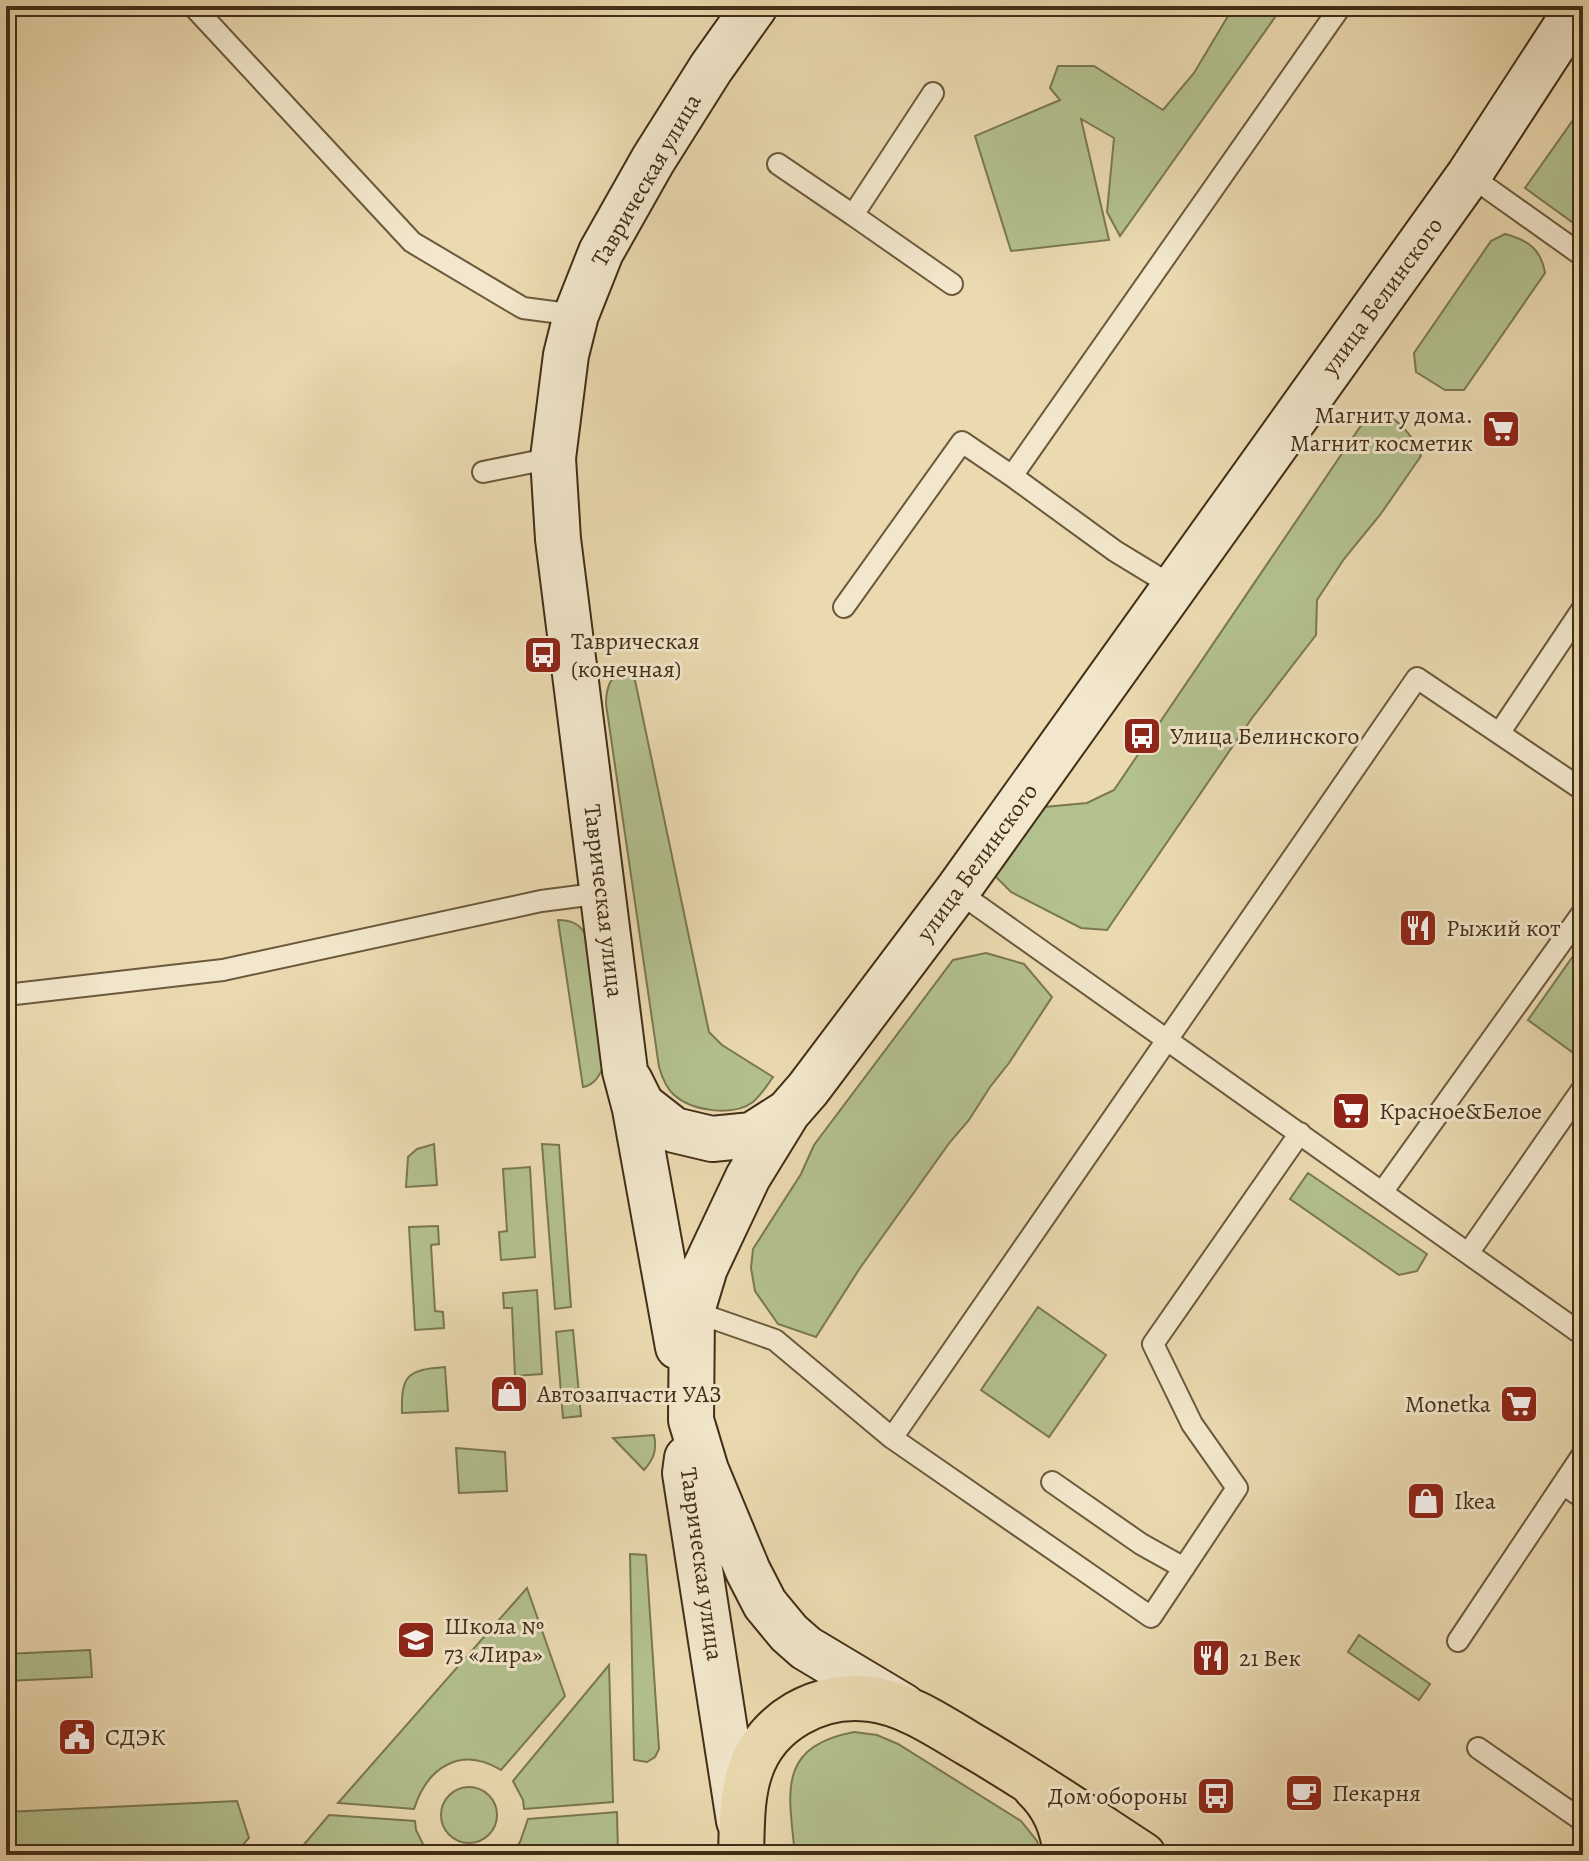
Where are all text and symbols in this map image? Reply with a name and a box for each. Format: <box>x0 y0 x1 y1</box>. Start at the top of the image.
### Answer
street label: Таврическая улица <box>584 88 708 272</box>
street label: улица Белинского <box>1313 211 1450 382</box>
place label: Магнит у дома. Магнит косметик <box>1290 399 1473 459</box>
supermarket icon: Магнит у дома. Магнит косметик <box>1480 408 1522 450</box>
place label: Таврическая (конечная) <box>571 625 700 685</box>
bus stop icon: Таврическая (конечная) <box>522 634 564 676</box>
bus stop icon: Улица Белинского <box>1121 715 1163 757</box>
place label: Улица Белинского <box>1170 720 1359 752</box>
street label: улица Белинского <box>908 777 1045 948</box>
street label: Таврическая улица <box>576 803 632 999</box>
restaurant icon: Рыжий кот <box>1397 907 1439 949</box>
place label: Рыжий кот <box>1446 912 1561 944</box>
supermarket icon: Красное&Белое <box>1330 1090 1372 1132</box>
place label: Красное&Белое <box>1379 1095 1542 1127</box>
shop icon: Автозапчасти УАЗ <box>488 1373 530 1415</box>
place label: Автозапчасти УАЗ <box>536 1378 722 1410</box>
supermarket icon: Monetka <box>1498 1383 1540 1425</box>
place label: Monetka <box>1405 1388 1492 1420</box>
street label: Таврическая улица <box>673 1465 731 1663</box>
shop icon: Ikea <box>1405 1480 1447 1522</box>
place label: Ikea <box>1454 1485 1497 1517</box>
place label: Школа № 73 «Лира» <box>444 1610 544 1670</box>
school or university icon: Школа № 73 «Лира» <box>395 1619 437 1661</box>
restaurant icon: 21 Век <box>1190 1637 1232 1679</box>
place label: 21 Век <box>1239 1642 1301 1674</box>
public building icon: СДЭК <box>56 1716 98 1758</box>
place label: СДЭК <box>105 1721 166 1753</box>
cafe icon: Пекарня <box>1283 1772 1325 1814</box>
bus stop icon: Дом обороны <box>1195 1775 1237 1817</box>
place label: Пекарня <box>1332 1777 1421 1809</box>
place label: Дом обороны <box>1048 1780 1188 1812</box>

